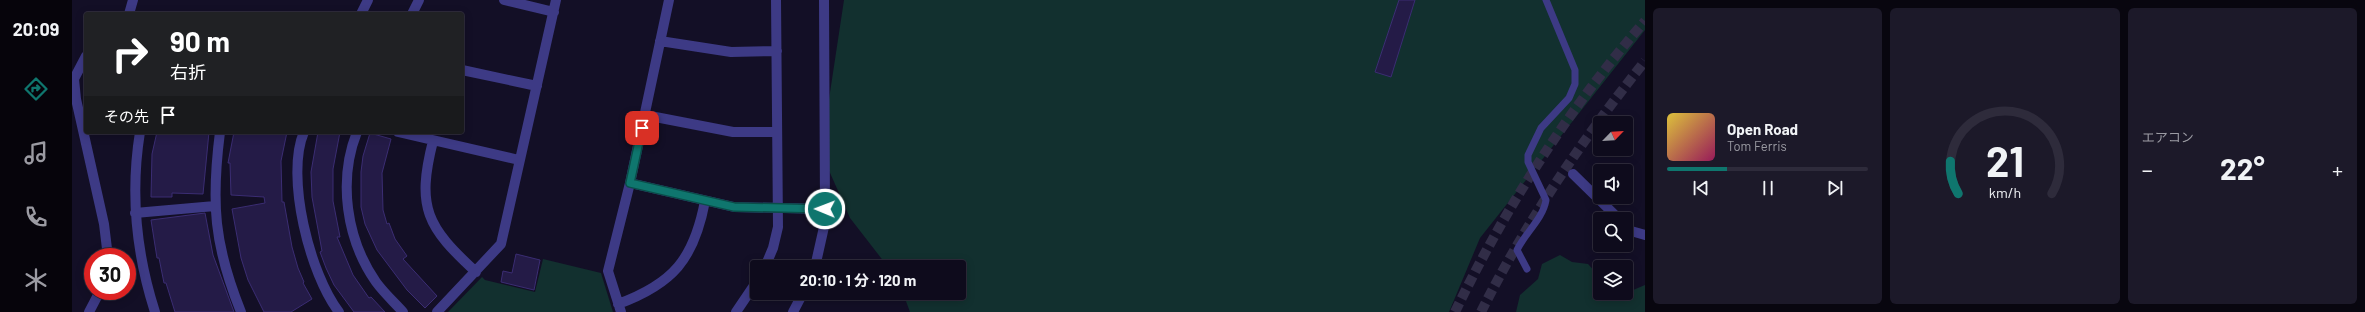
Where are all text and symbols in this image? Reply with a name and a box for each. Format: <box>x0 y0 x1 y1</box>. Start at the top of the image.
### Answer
text: 20:09 <box>13 18 59 40</box>
text: 90 m <box>170 24 230 58</box>
icon: right <box>104 28 156 80</box>
text: 右折 <box>170 61 206 83</box>
icon: directions <box>22 75 50 103</box>
icon: arrive <box>157 104 179 126</box>
text: その先 <box>104 107 149 125</box>
pin <box>625 111 659 145</box>
north arrow <box>1593 116 1633 156</box>
map controls <box>1593 116 1633 300</box>
icon: arrive <box>631 117 653 139</box>
text: Open Road <box>1727 120 1798 138</box>
text: エアコン <box>2142 129 2194 145</box>
text: 21 <box>1986 135 2024 185</box>
text: Tom Ferris <box>1727 138 1787 154</box>
icon: music <box>22 139 50 167</box>
text: 22° <box>2220 150 2265 186</box>
text: − <box>2142 156 2153 182</box>
text: + <box>2332 156 2343 182</box>
button: sound <box>1593 164 1633 204</box>
icon: previous <box>1690 177 1712 199</box>
icon: pause <box>1757 177 1779 199</box>
icon: next <box>1824 177 1846 199</box>
text: km/h <box>1989 184 2021 201</box>
position arrow <box>804 188 846 230</box>
icon: phone <box>22 203 50 231</box>
button: search <box>1593 212 1633 252</box>
speed limit sign: 30 <box>84 248 136 300</box>
button: layers <box>1593 260 1633 300</box>
icon: climate <box>22 266 50 294</box>
text: 20:10 · 1 分 · 120 m <box>800 271 916 289</box>

